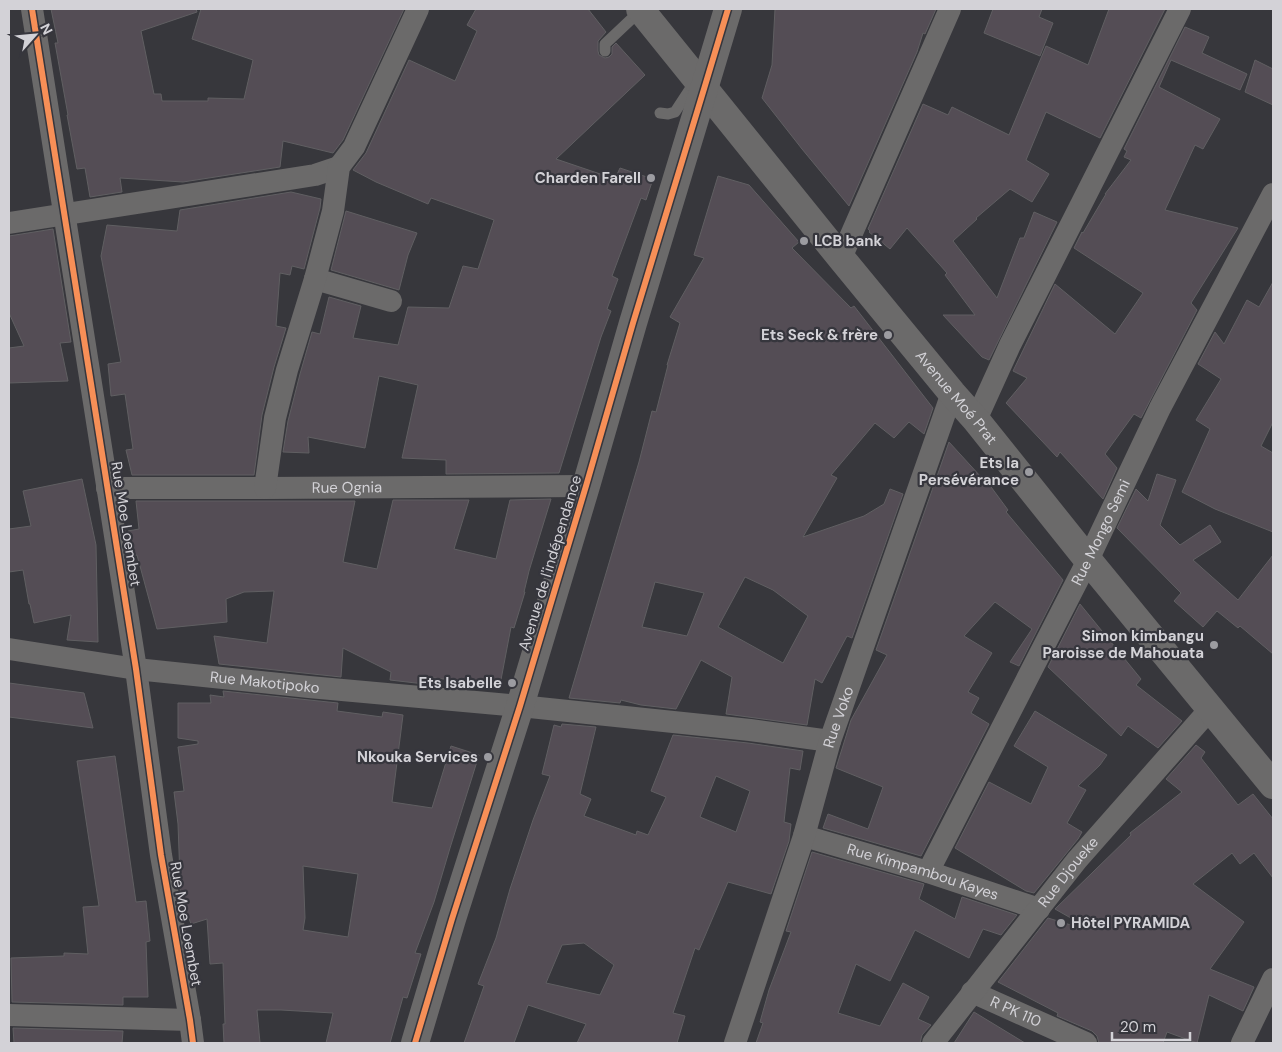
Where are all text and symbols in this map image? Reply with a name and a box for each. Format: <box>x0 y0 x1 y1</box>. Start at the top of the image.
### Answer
north arrow <box>10 10 60 60</box>
text: N <box>36 20 57 38</box>
place label: Charden Farell <box>535 168 641 188</box>
marker: Charden Farell <box>645 172 657 184</box>
place label: LCB bank <box>814 231 882 251</box>
marker: LCB bank <box>798 235 810 247</box>
place label: Ets Seck & frère <box>761 325 878 345</box>
marker: Ets Seck & frère <box>882 329 894 341</box>
street label: Avenue Moé Prat <box>911 346 1002 449</box>
place label: Ets la Persévérance <box>919 453 1019 490</box>
street label: Rue Moe Loembet <box>106 460 146 588</box>
marker: Ets la Persévérance <box>1023 466 1035 478</box>
street label: Avenue de l'indépendance <box>514 473 586 653</box>
street label: Rue Mongo Semi <box>1067 476 1135 589</box>
street label: Rue Ognia <box>312 477 382 498</box>
place label: Simon kimbangu Paroisse de Mahouata <box>1043 626 1204 663</box>
marker: Simon kimbangu Paroisse de Mahouata <box>1208 639 1220 651</box>
street label: Rue Makotipoko <box>209 667 321 698</box>
place label: Ets Isabelle <box>419 673 502 693</box>
marker: Ets Isabelle <box>506 677 518 689</box>
street label: Rue Voko <box>819 684 858 750</box>
place label: Nkouka Services <box>357 747 478 767</box>
marker: Nkouka Services <box>482 751 494 763</box>
street label: Rue Djoueke <box>1033 832 1103 912</box>
street label: Rue Kimpambou Kayes <box>845 839 1001 905</box>
street label: Rue Moe Loembet <box>165 860 207 988</box>
place label: Hôtel PYRAMIDA <box>1071 913 1190 933</box>
marker: Hôtel PYRAMIDA <box>1055 917 1067 929</box>
street label: R PK 110 <box>987 991 1045 1032</box>
scale bar <box>1112 1010 1190 1042</box>
text: 20 m <box>1120 1017 1156 1037</box>

